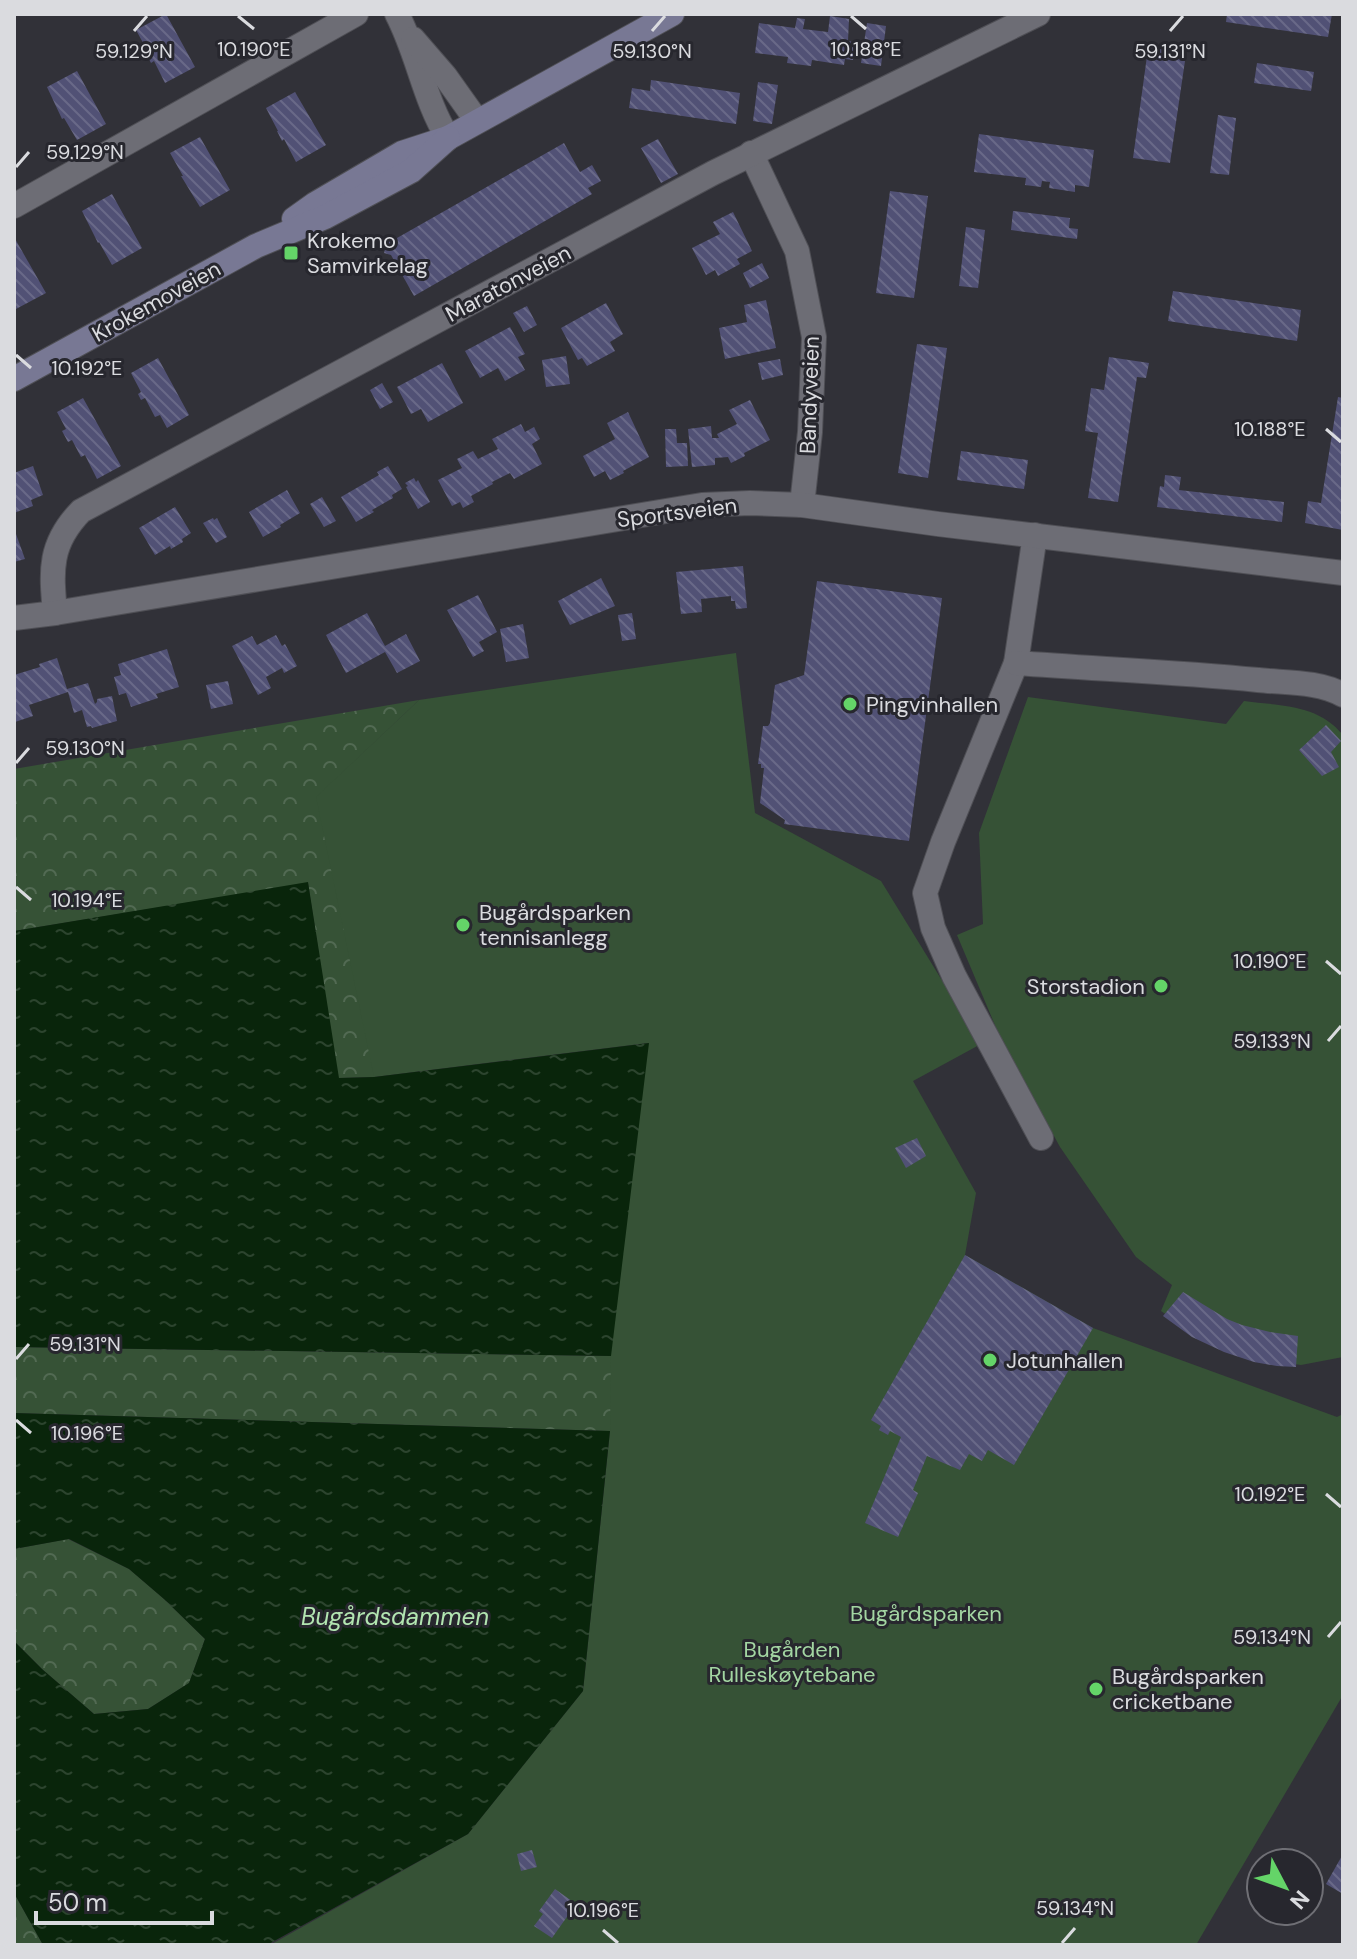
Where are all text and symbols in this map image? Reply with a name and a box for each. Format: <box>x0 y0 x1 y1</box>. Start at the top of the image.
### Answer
text: 10.190°E <box>217 36 291 62</box>
text: 10.188°E <box>830 36 902 62</box>
text: 59.129°N <box>95 38 173 64</box>
text: 59.130°N <box>612 38 692 64</box>
text: 59.131°N <box>1134 38 1206 64</box>
text: 59.129°N <box>46 139 124 165</box>
place label: Krokemo Samvirkelag <box>307 226 428 280</box>
street label: Maratonveien <box>441 238 576 329</box>
marker: Krokemo Samvirkelag <box>282 244 300 262</box>
street label: Krokemoveien <box>87 254 226 349</box>
street label: Bandyveien <box>793 336 826 454</box>
text: 10.192°E <box>52 355 122 381</box>
text: 10.188°E <box>1234 416 1306 442</box>
street label: Sportsveien <box>615 491 739 534</box>
place label: Pingvinhallen <box>866 690 998 719</box>
marker: Pingvinhallen <box>841 695 859 713</box>
text: 59.130°N <box>45 735 125 761</box>
text: 10.194°E <box>51 887 123 913</box>
place label: Bugårdsparken tennisanlegg <box>479 898 631 952</box>
marker: Bugårdsparken tennisanlegg <box>454 916 472 934</box>
text: 10.190°E <box>1233 948 1307 974</box>
place label: Storstadion <box>1027 972 1145 1001</box>
marker: Storstadion <box>1152 977 1170 995</box>
text: 59.133°N <box>1233 1028 1311 1054</box>
text: 59.131°N <box>49 1331 121 1357</box>
place label: Jotunhallen <box>1006 1346 1123 1375</box>
marker: Jotunhallen <box>981 1351 999 1369</box>
text: 10.196°E <box>51 1420 123 1446</box>
text: 10.192°E <box>1235 1481 1305 1507</box>
park label: Bugårdsparken <box>850 1599 1002 1628</box>
water label: Bugårdsdammen <box>301 1601 489 1632</box>
text: 59.134°N <box>1233 1624 1311 1650</box>
park label: Bugården Rulleskøytebane <box>708 1635 876 1689</box>
place label: Bugårdsparken cricketbane <box>1112 1662 1264 1716</box>
marker: Bugårdsparken cricketbane <box>1087 1680 1105 1698</box>
north arrow <box>1245 1847 1325 1927</box>
scale bar <box>36 1875 212 1925</box>
text: N <box>1284 1884 1316 1915</box>
text: 50 m <box>48 1887 107 1918</box>
text: 59.134°N <box>1036 1895 1114 1921</box>
text: 10.196°E <box>567 1897 639 1923</box>

